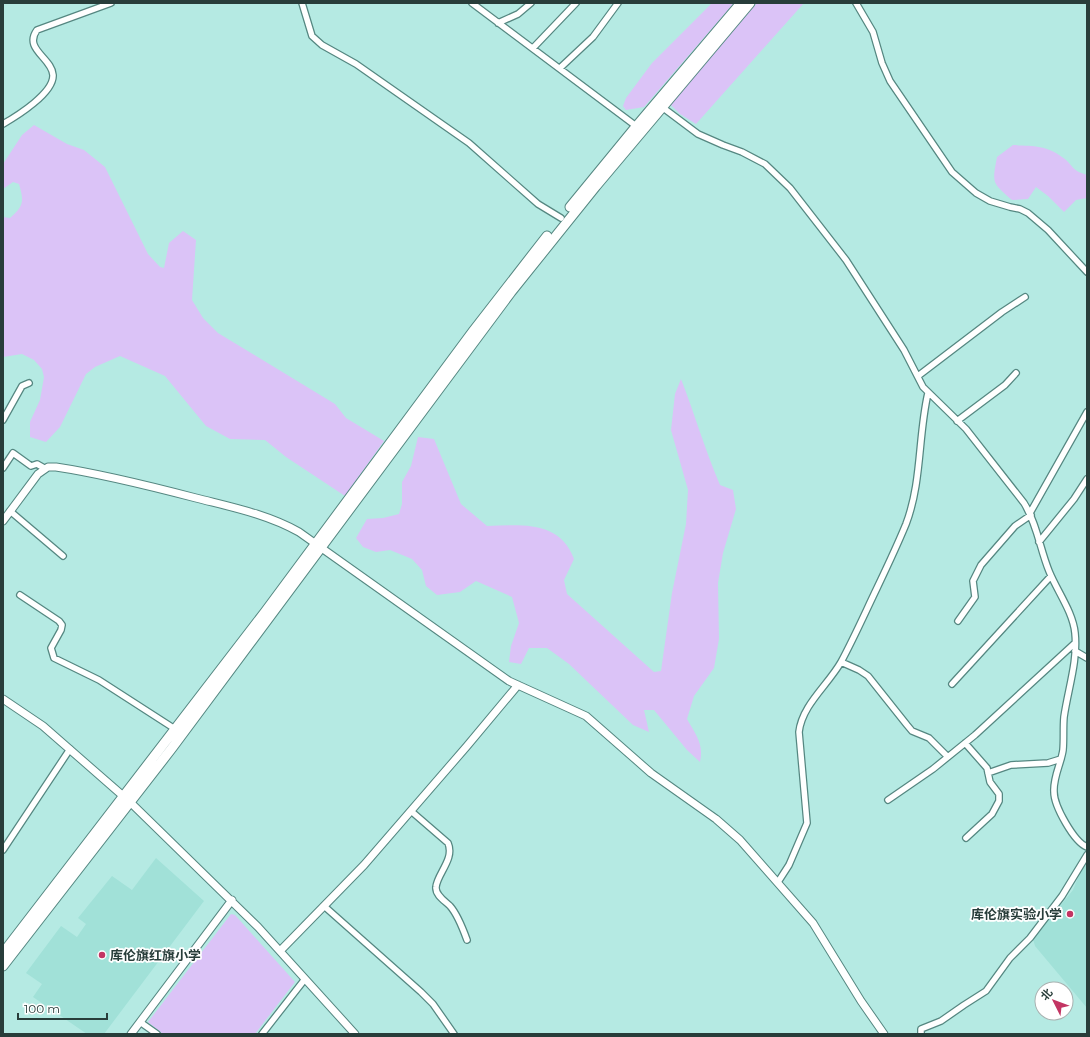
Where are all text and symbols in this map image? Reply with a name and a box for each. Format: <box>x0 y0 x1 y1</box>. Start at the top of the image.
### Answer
place label: 库伦旗实验小学 <box>971 906 1062 922</box>
marker: 库伦旗实验小学 <box>1065 909 1075 919</box>
place label: 库伦旗红旗小学 <box>110 947 201 963</box>
marker: 库伦旗红旗小学 <box>97 950 107 960</box>
north arrow <box>1034 981 1074 1021</box>
text: 北 <box>1038 986 1055 1003</box>
scale bar <box>18 995 107 1021</box>
text: 100 m <box>24 1001 60 1016</box>

